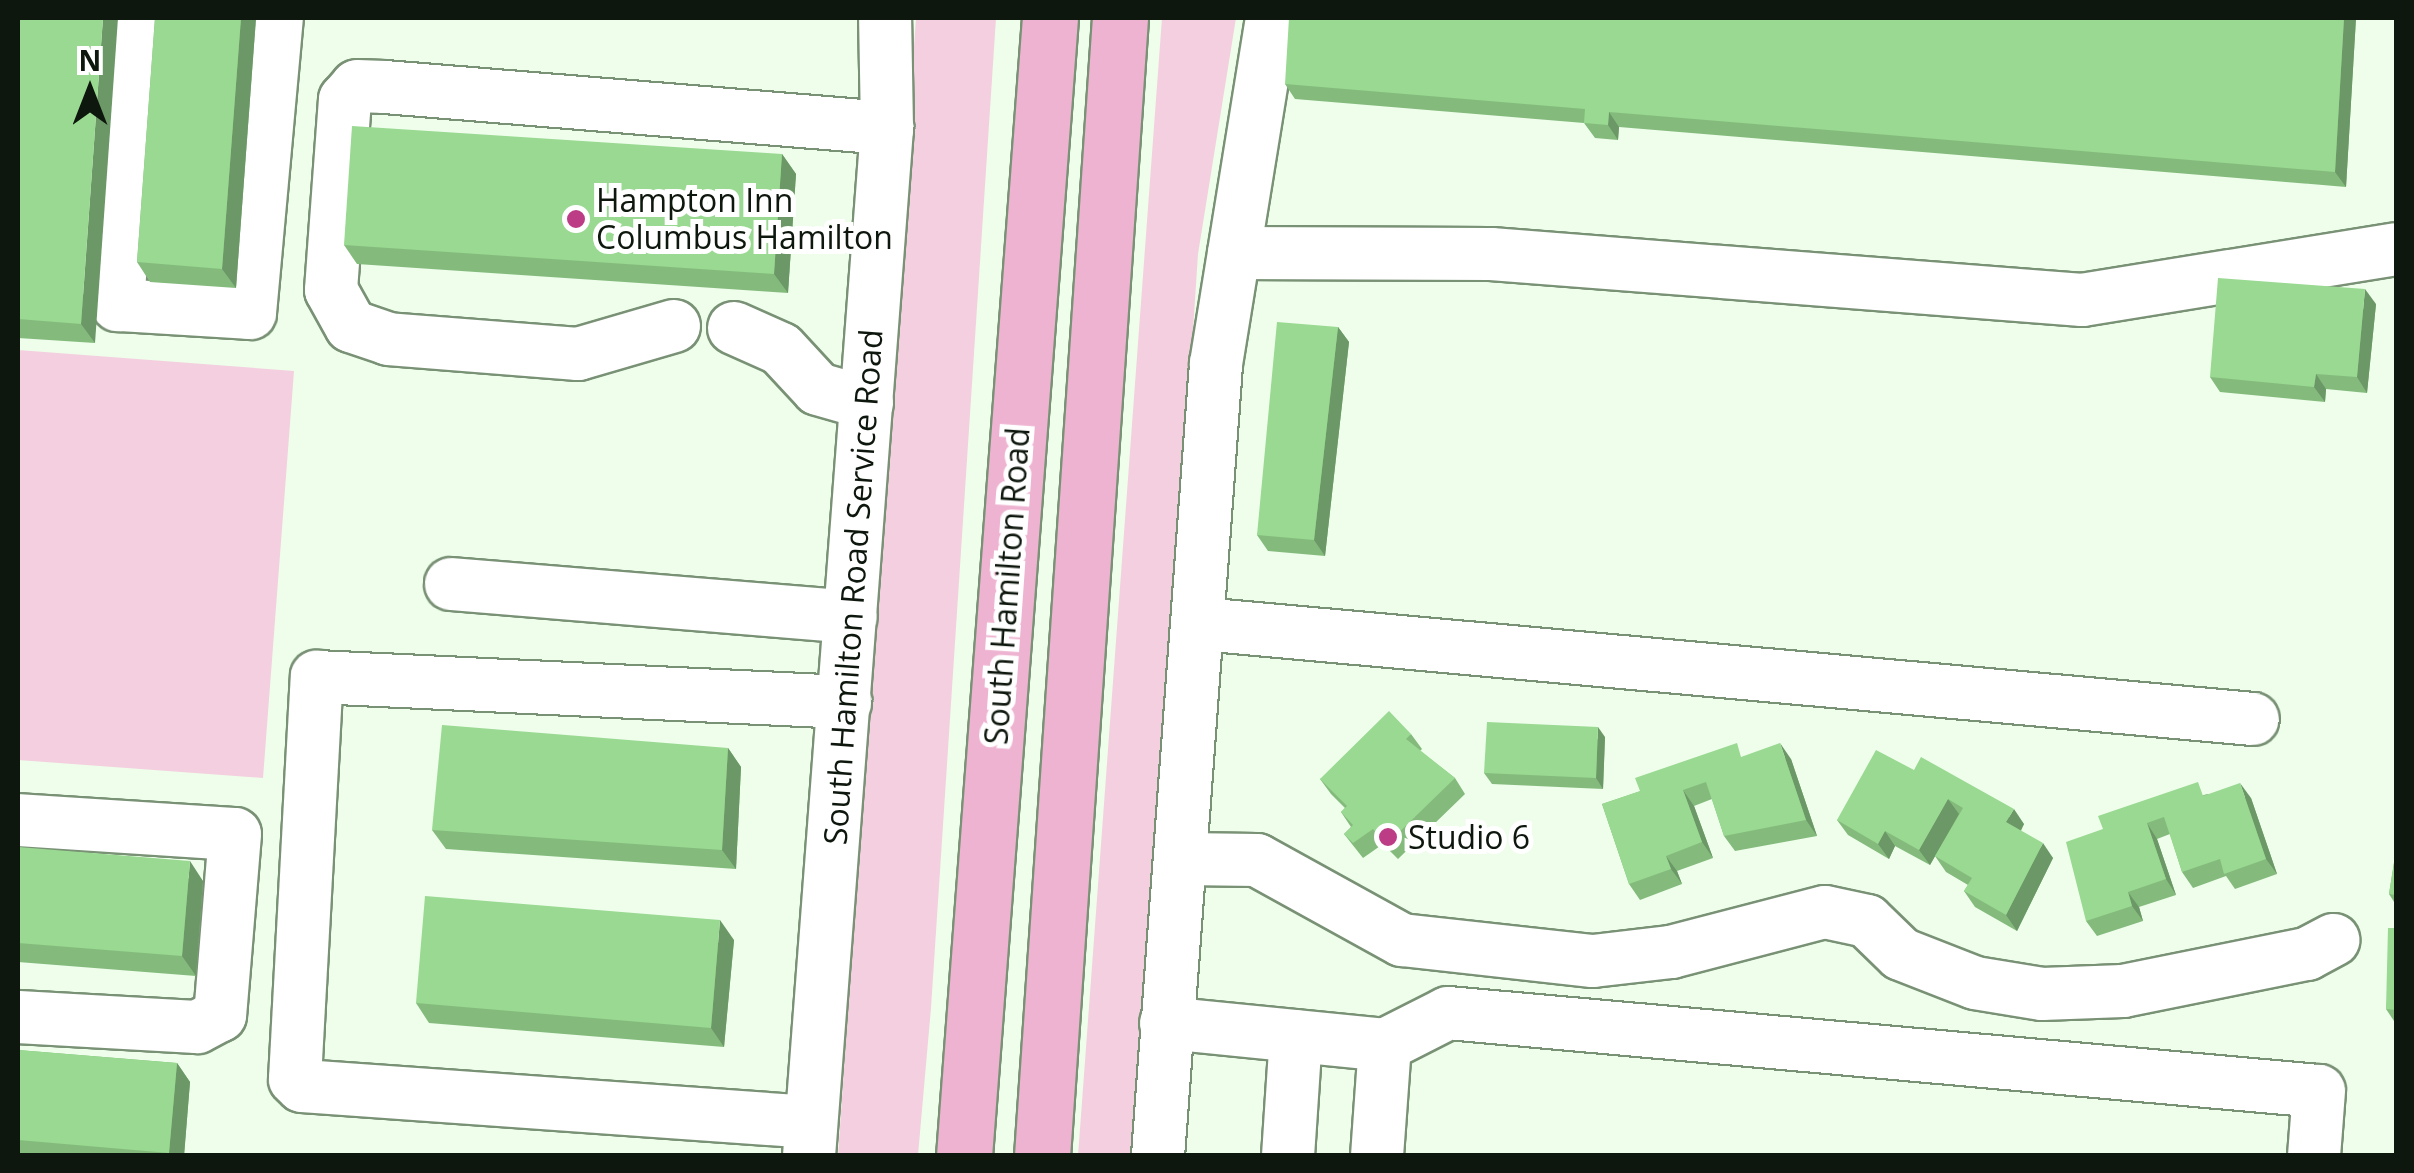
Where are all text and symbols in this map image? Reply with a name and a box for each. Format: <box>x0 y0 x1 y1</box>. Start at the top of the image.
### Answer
north arrow <box>40 40 140 140</box>
text: N <box>79 41 101 79</box>
place label: Hampton Inn Columbus Hamilton <box>596 182 893 257</box>
marker: Hampton Inn Columbus Hamilton <box>565 208 587 230</box>
street label: South Hamilton Road Service Road <box>816 328 890 846</box>
street label: South Hamilton Road <box>977 426 1037 746</box>
place label: Studio 6 <box>1408 818 1530 856</box>
marker: Studio 6 <box>1377 826 1399 848</box>

